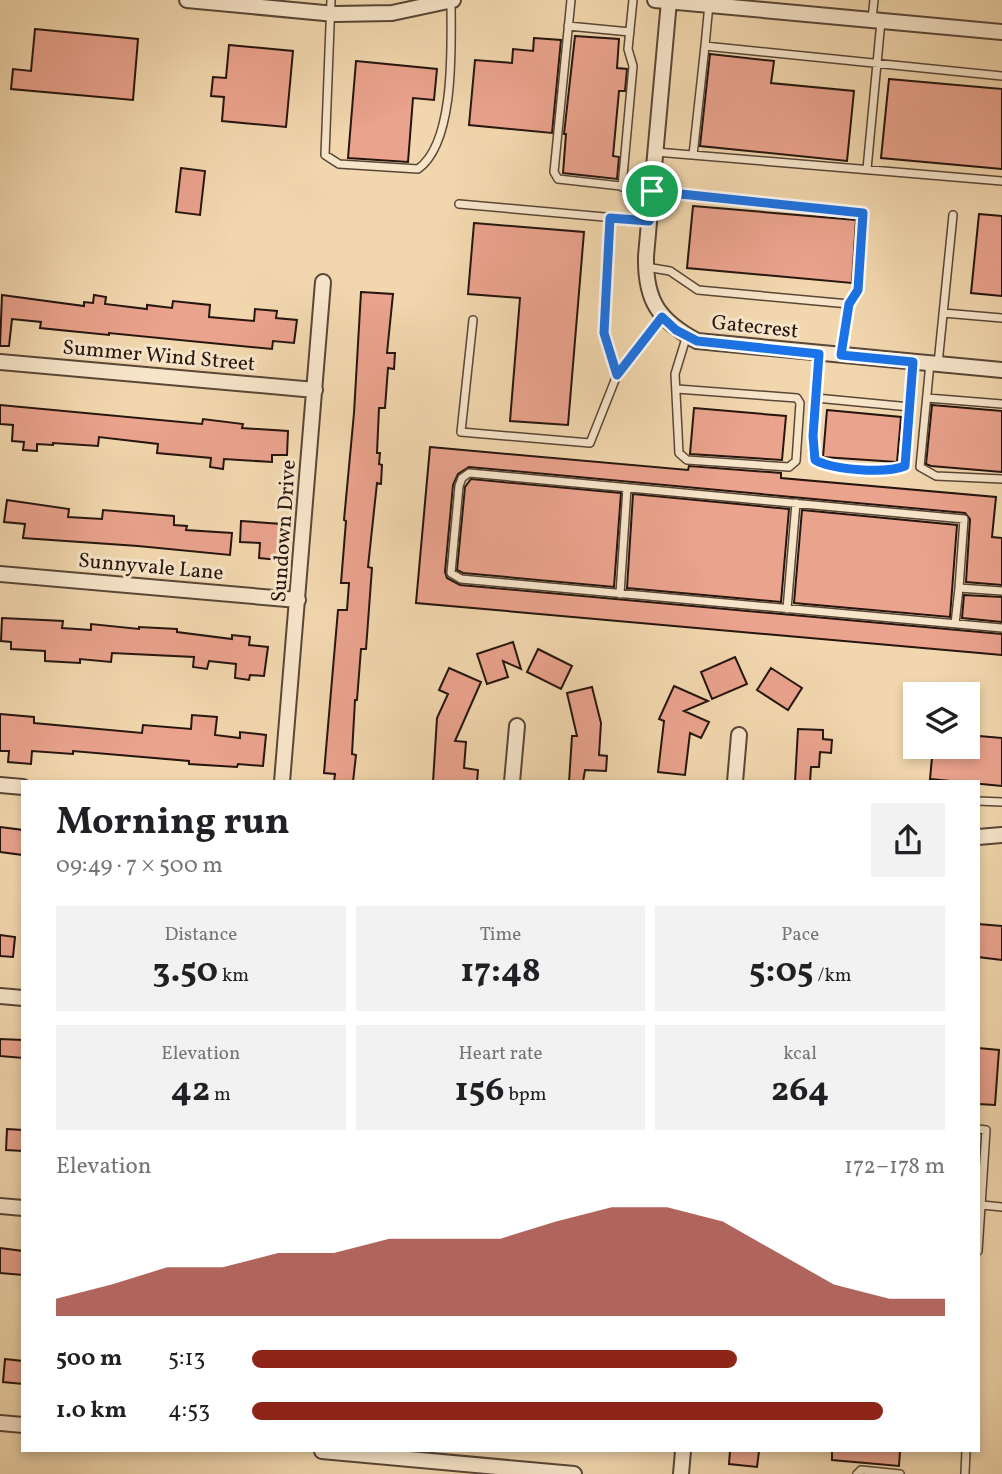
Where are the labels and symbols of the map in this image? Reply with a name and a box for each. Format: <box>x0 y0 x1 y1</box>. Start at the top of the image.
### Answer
pin <box>622 161 682 221</box>
street label: Gatecrest <box>710 309 800 346</box>
street label: Summer Wind Street <box>61 334 256 379</box>
street label: Sundown Drive <box>265 459 304 603</box>
street label: Sunnyvale Lane <box>77 547 225 588</box>

